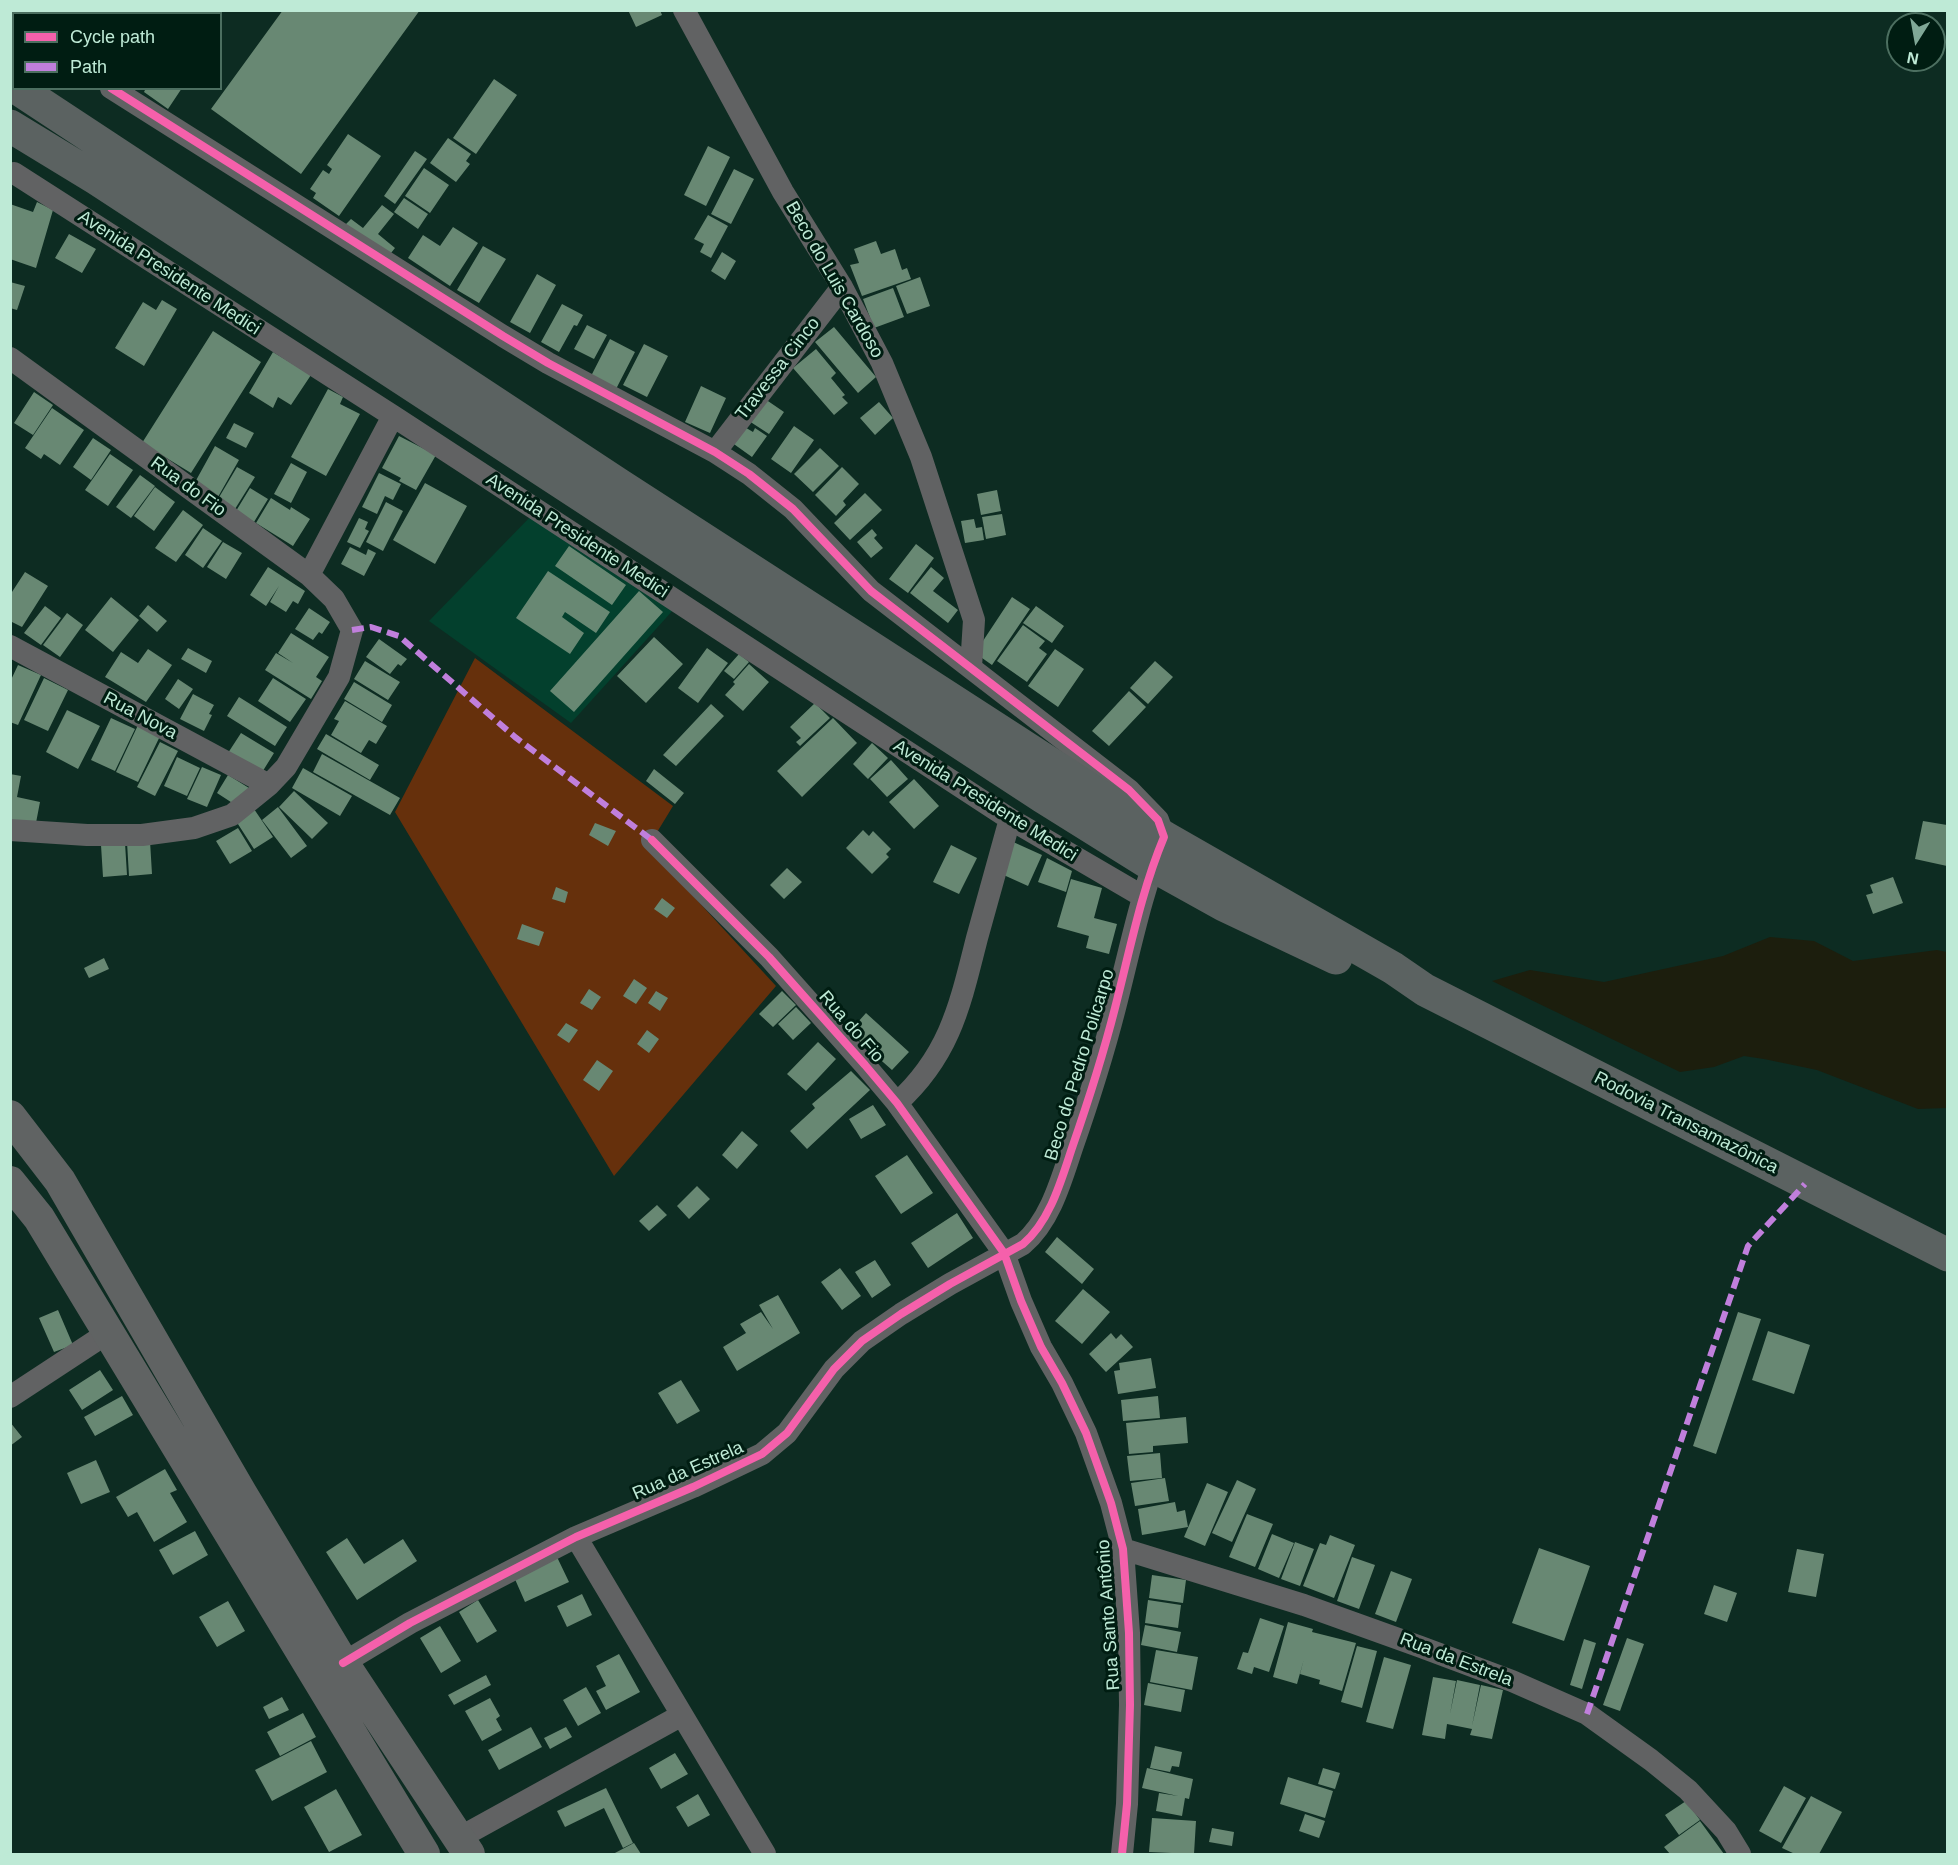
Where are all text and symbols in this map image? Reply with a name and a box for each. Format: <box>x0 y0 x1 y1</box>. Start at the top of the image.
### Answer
legend <box>12 12 222 90</box>
north arrow <box>1886 12 1946 72</box>
text: Cycle path <box>70 27 155 47</box>
text: N <box>1906 49 1920 68</box>
text: Path <box>70 57 107 77</box>
street label: Beco do Luis Cardoso <box>780 198 888 362</box>
street label: Avenida Presidente Medici <box>74 206 264 340</box>
street label: Travessa Cinco <box>731 313 825 425</box>
street label: Rua do Fio <box>146 452 230 522</box>
street label: Avenida Presidente Medici <box>482 469 672 603</box>
street label: Rua Nova <box>100 688 180 744</box>
street label: Avenida Presidente Medici <box>889 735 1081 867</box>
street label: Beco do Pedro Policarpo <box>1041 967 1119 1163</box>
street label: Rua do Fio <box>814 987 888 1067</box>
street label: Rodovia Transamazônica <box>1590 1067 1782 1179</box>
street label: Rua da Estrela <box>629 1437 747 1505</box>
street label: Rua Santo Antônio <box>1093 1539 1125 1691</box>
street label: Rua da Estrela <box>1397 1629 1515 1691</box>

